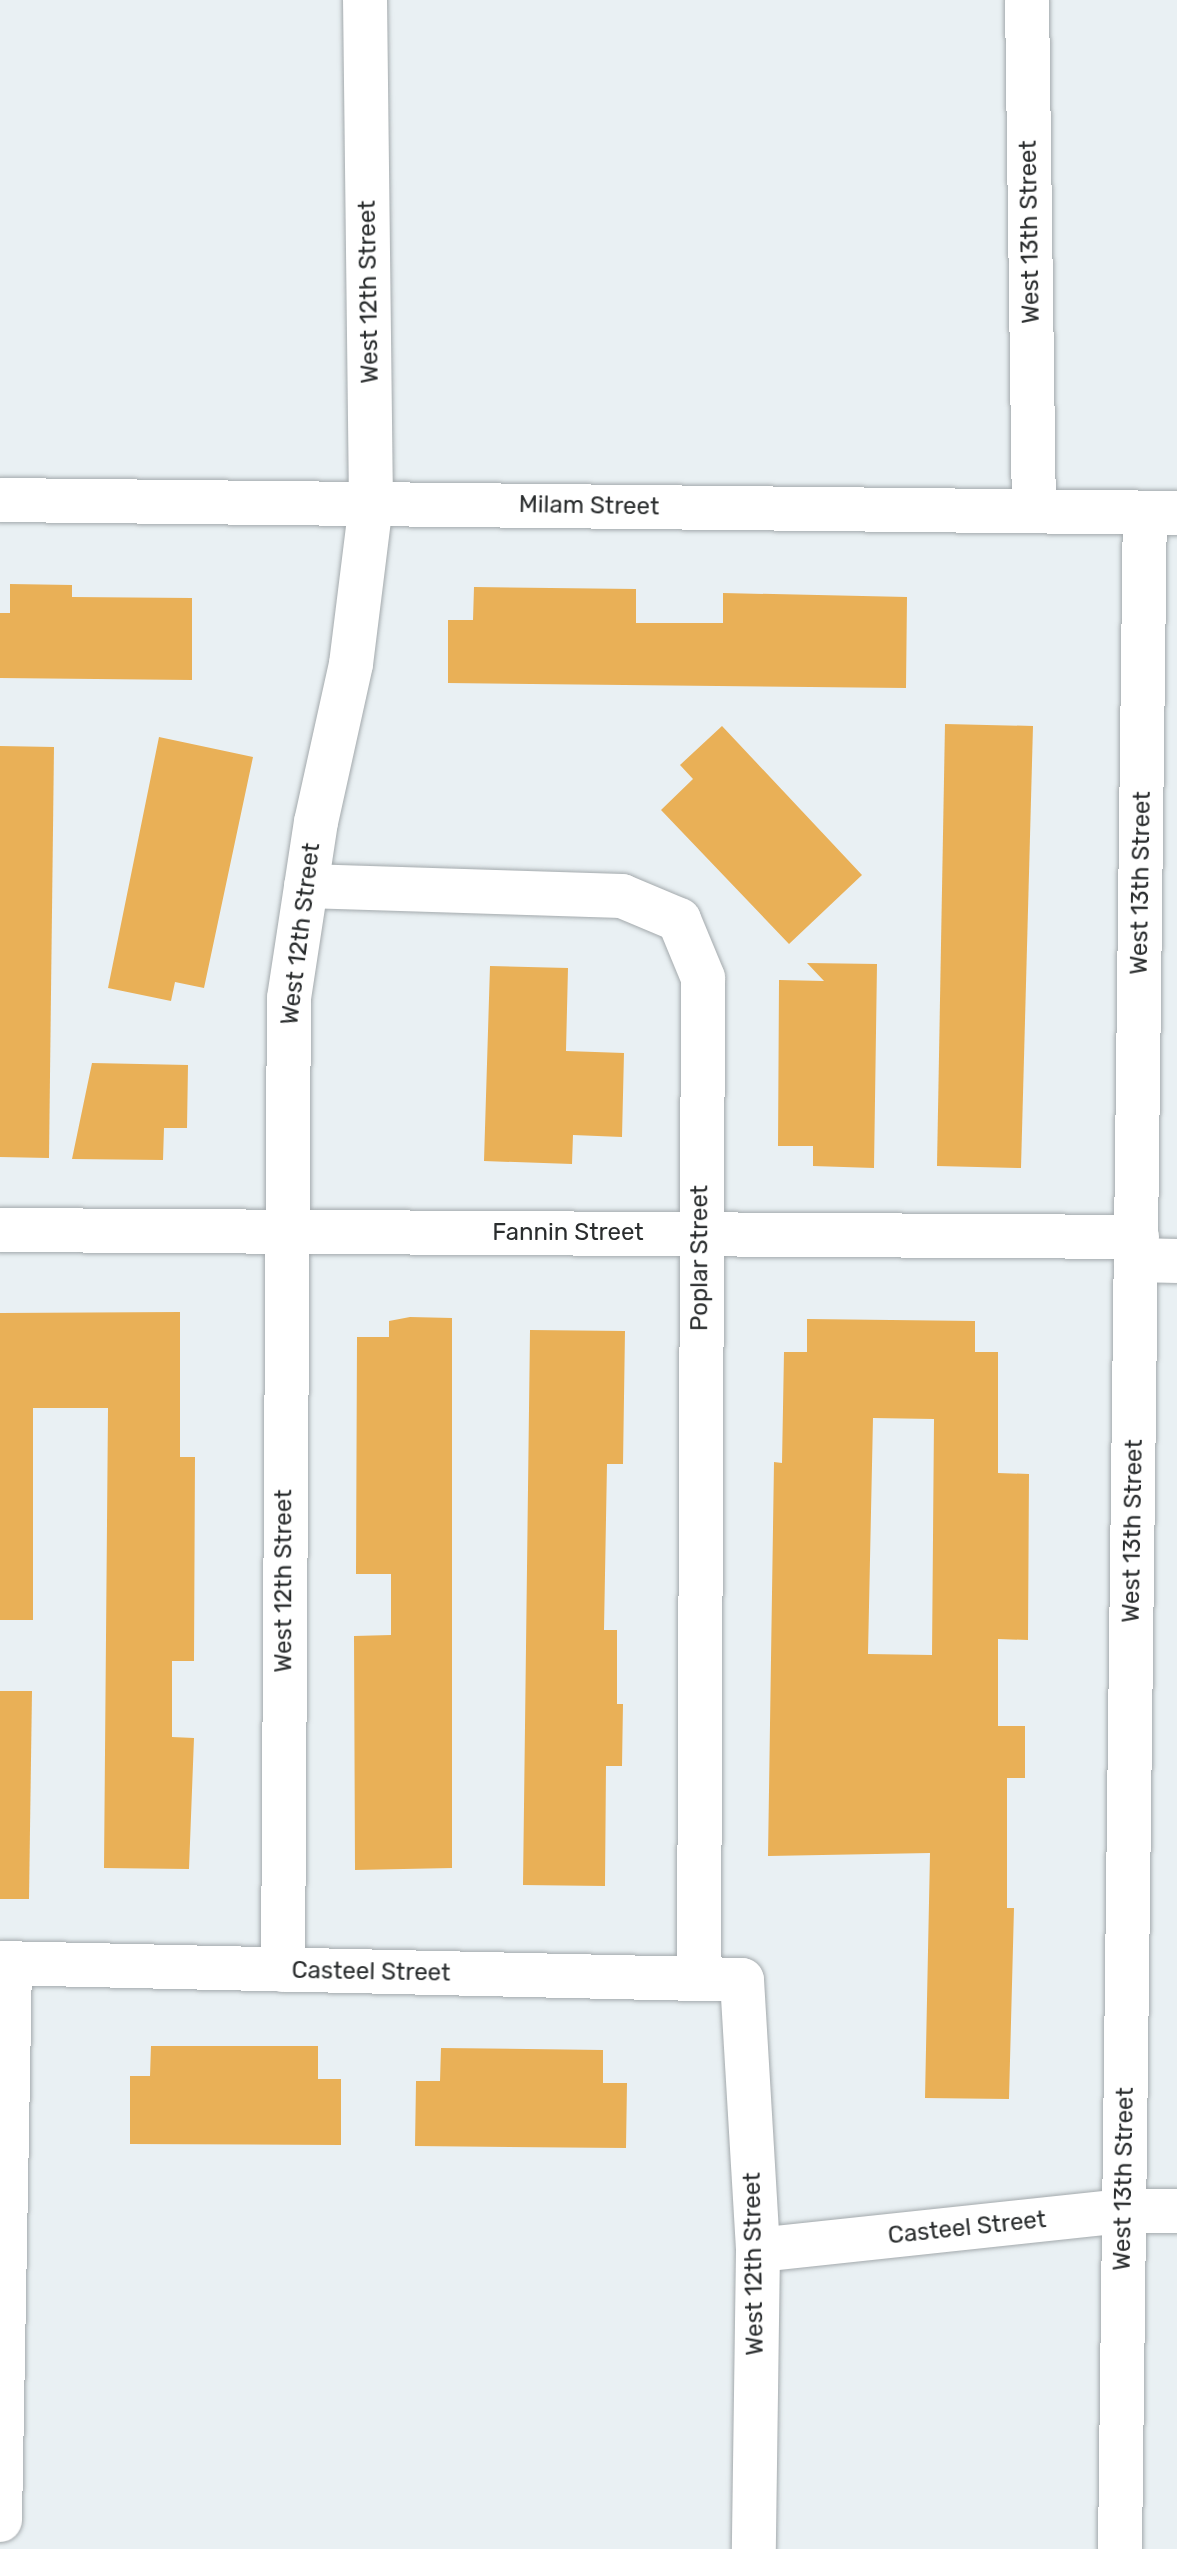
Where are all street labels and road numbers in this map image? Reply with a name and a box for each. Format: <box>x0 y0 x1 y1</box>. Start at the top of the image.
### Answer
street label: West 13th Street <box>1014 140 1046 324</box>
street label: West 12th Street <box>353 200 385 384</box>
street label: Milam Street <box>518 490 660 522</box>
street label: West 13th Street <box>1125 791 1157 975</box>
street label: West 12th Street <box>276 841 326 1027</box>
street label: Poplar Street <box>686 1185 714 1331</box>
street label: Fannin Street <box>492 1219 644 1247</box>
street label: West 13th Street <box>1117 1439 1149 1623</box>
street label: West 12th Street <box>270 1489 298 1673</box>
street label: Casteel Street <box>291 1956 451 1988</box>
street label: West 13th Street <box>1108 2087 1140 2271</box>
street label: West 12th Street <box>738 2172 770 2356</box>
street label: Casteel Street <box>887 2205 1047 2251</box>

